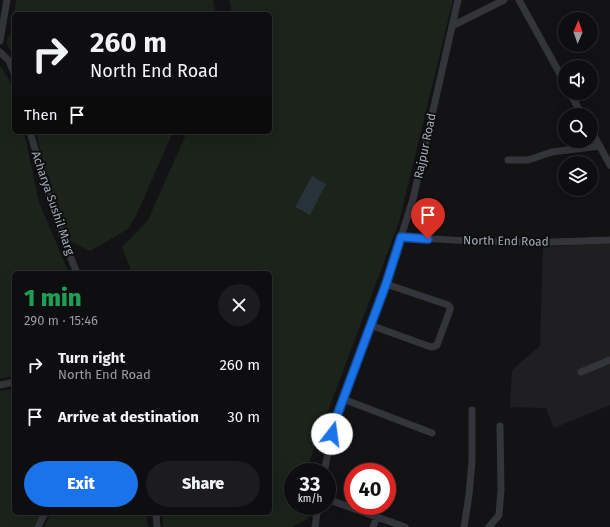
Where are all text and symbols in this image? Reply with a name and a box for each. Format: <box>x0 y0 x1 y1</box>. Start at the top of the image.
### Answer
north arrow <box>558 12 598 52</box>
map controls <box>558 12 598 196</box>
text: 260 m <box>90 26 167 59</box>
icon: right <box>24 28 76 80</box>
text: North End Road <box>90 60 219 82</box>
button: sound <box>558 60 598 100</box>
icon: arrive <box>66 104 88 126</box>
text: Then <box>24 106 58 124</box>
button: search <box>558 108 598 148</box>
street label: Rajpur Road <box>411 112 439 180</box>
street label: Acharya Sushil Marg <box>29 149 78 258</box>
button: layers <box>558 156 598 196</box>
pin <box>411 198 445 239</box>
icon: arrive <box>417 204 439 226</box>
street label: North End Road <box>463 233 549 249</box>
text: 1 min <box>24 284 82 312</box>
button: close <box>218 284 260 326</box>
text: 290 m · 15:46 <box>24 313 98 328</box>
text: Turn right <box>58 349 125 367</box>
icon: right <box>24 354 46 376</box>
text: 260 m <box>219 356 260 374</box>
text: North End Road <box>58 367 151 382</box>
icon: arrive <box>24 406 46 428</box>
text: Arrive at destination <box>58 408 199 426</box>
text: 30 m <box>227 408 260 426</box>
position arrow <box>311 413 353 455</box>
button: Exit <box>24 461 138 507</box>
button: Share <box>146 461 260 507</box>
speed limit sign: 40 <box>344 463 396 515</box>
text: 33 <box>300 472 320 496</box>
text: km/h <box>298 493 322 505</box>

